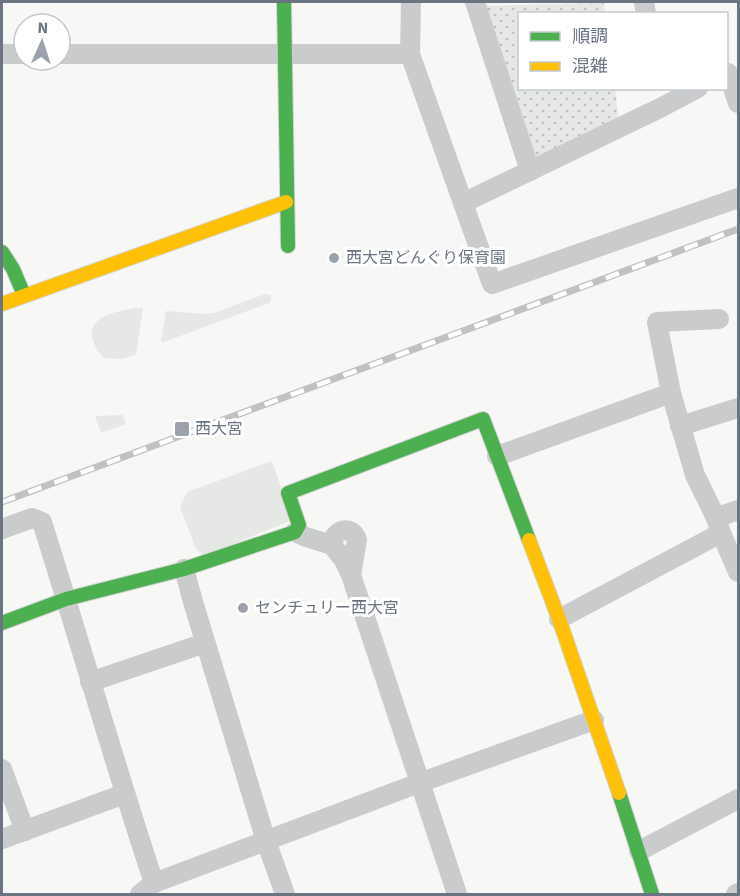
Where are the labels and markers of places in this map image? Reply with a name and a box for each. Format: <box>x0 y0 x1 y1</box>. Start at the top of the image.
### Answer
place label: 西大宮どんぐり保育園 <box>346 247 506 269</box>
marker: 西大宮どんぐり保育園 <box>327 251 341 265</box>
place label: 西大宮 <box>195 418 243 440</box>
marker: 西大宮 <box>173 420 191 438</box>
place label: センチュリー西大宮 <box>255 597 399 619</box>
marker: センチュリー西大宮 <box>236 601 250 615</box>

